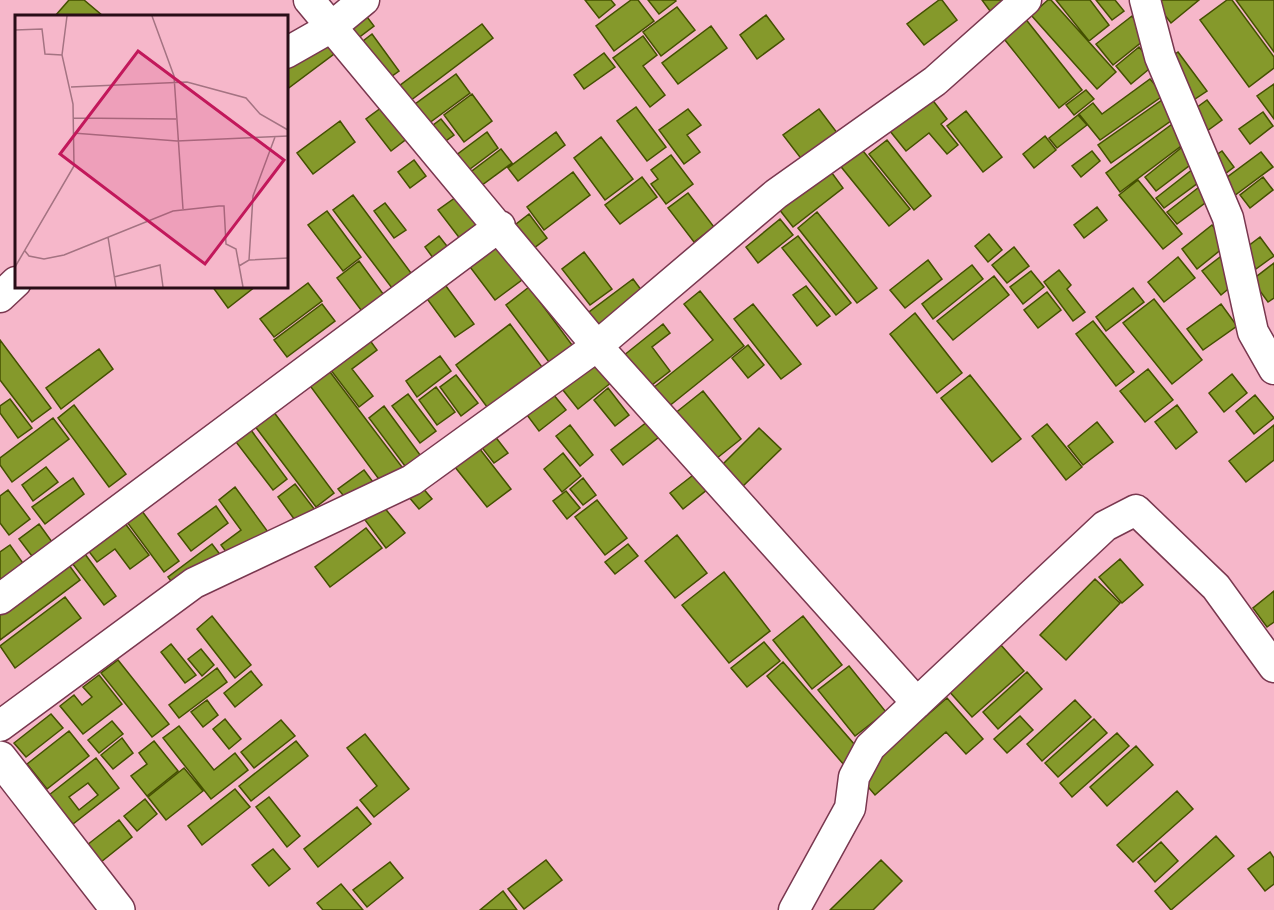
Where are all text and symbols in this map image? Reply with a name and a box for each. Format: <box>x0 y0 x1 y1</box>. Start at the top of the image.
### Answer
inset map <box>15 15 288 288</box>

